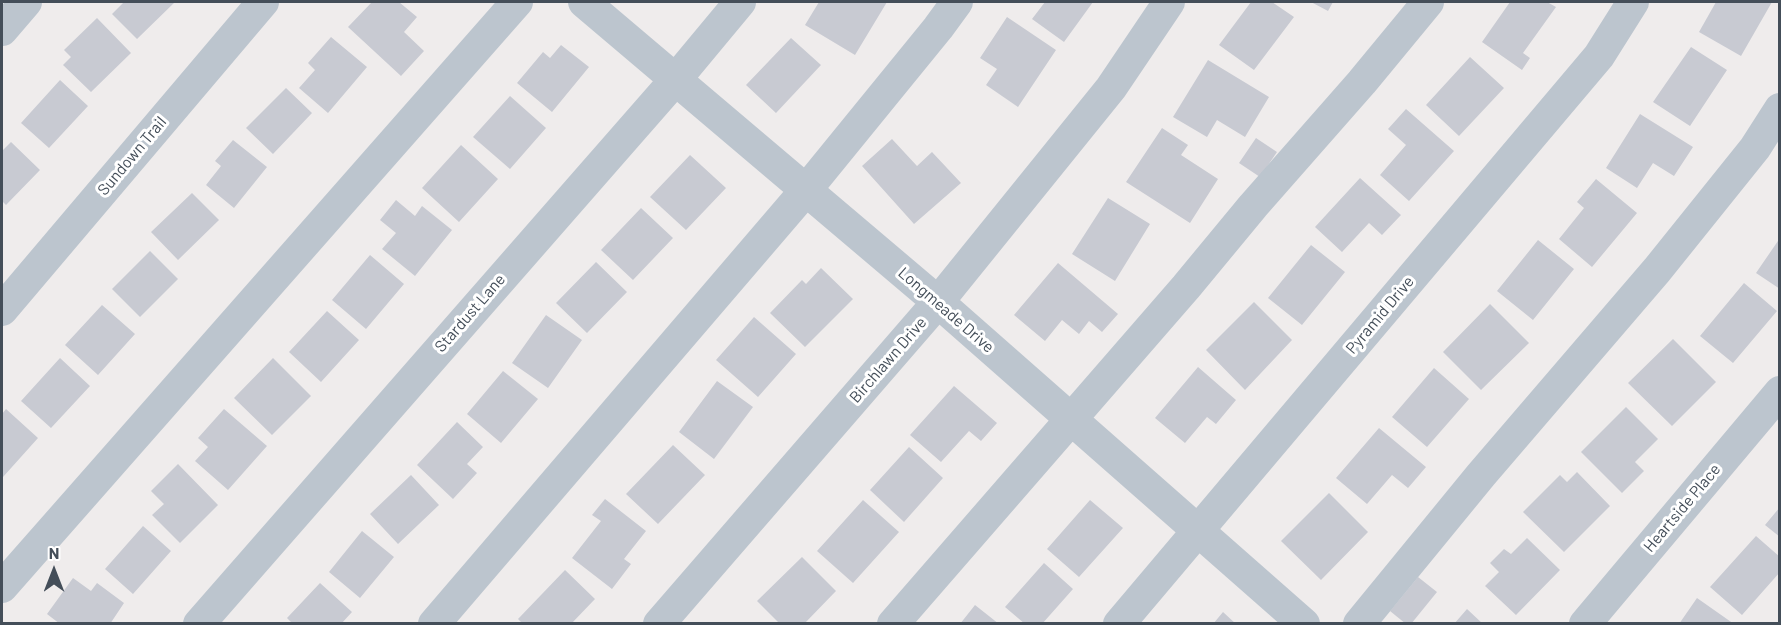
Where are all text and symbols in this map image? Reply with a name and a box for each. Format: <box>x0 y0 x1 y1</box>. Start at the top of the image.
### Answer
street label: Sundown Trail <box>93 113 171 199</box>
street label: Longmeade Drive <box>894 263 998 357</box>
street label: Stardust Lane <box>431 270 509 356</box>
street label: Pyramid Drive <box>1342 272 1418 358</box>
street label: Birchlawn Drive <box>845 313 931 407</box>
street label: Heartside Place <box>1640 460 1724 556</box>
north arrow <box>24 541 84 601</box>
text: N <box>49 543 59 562</box>

